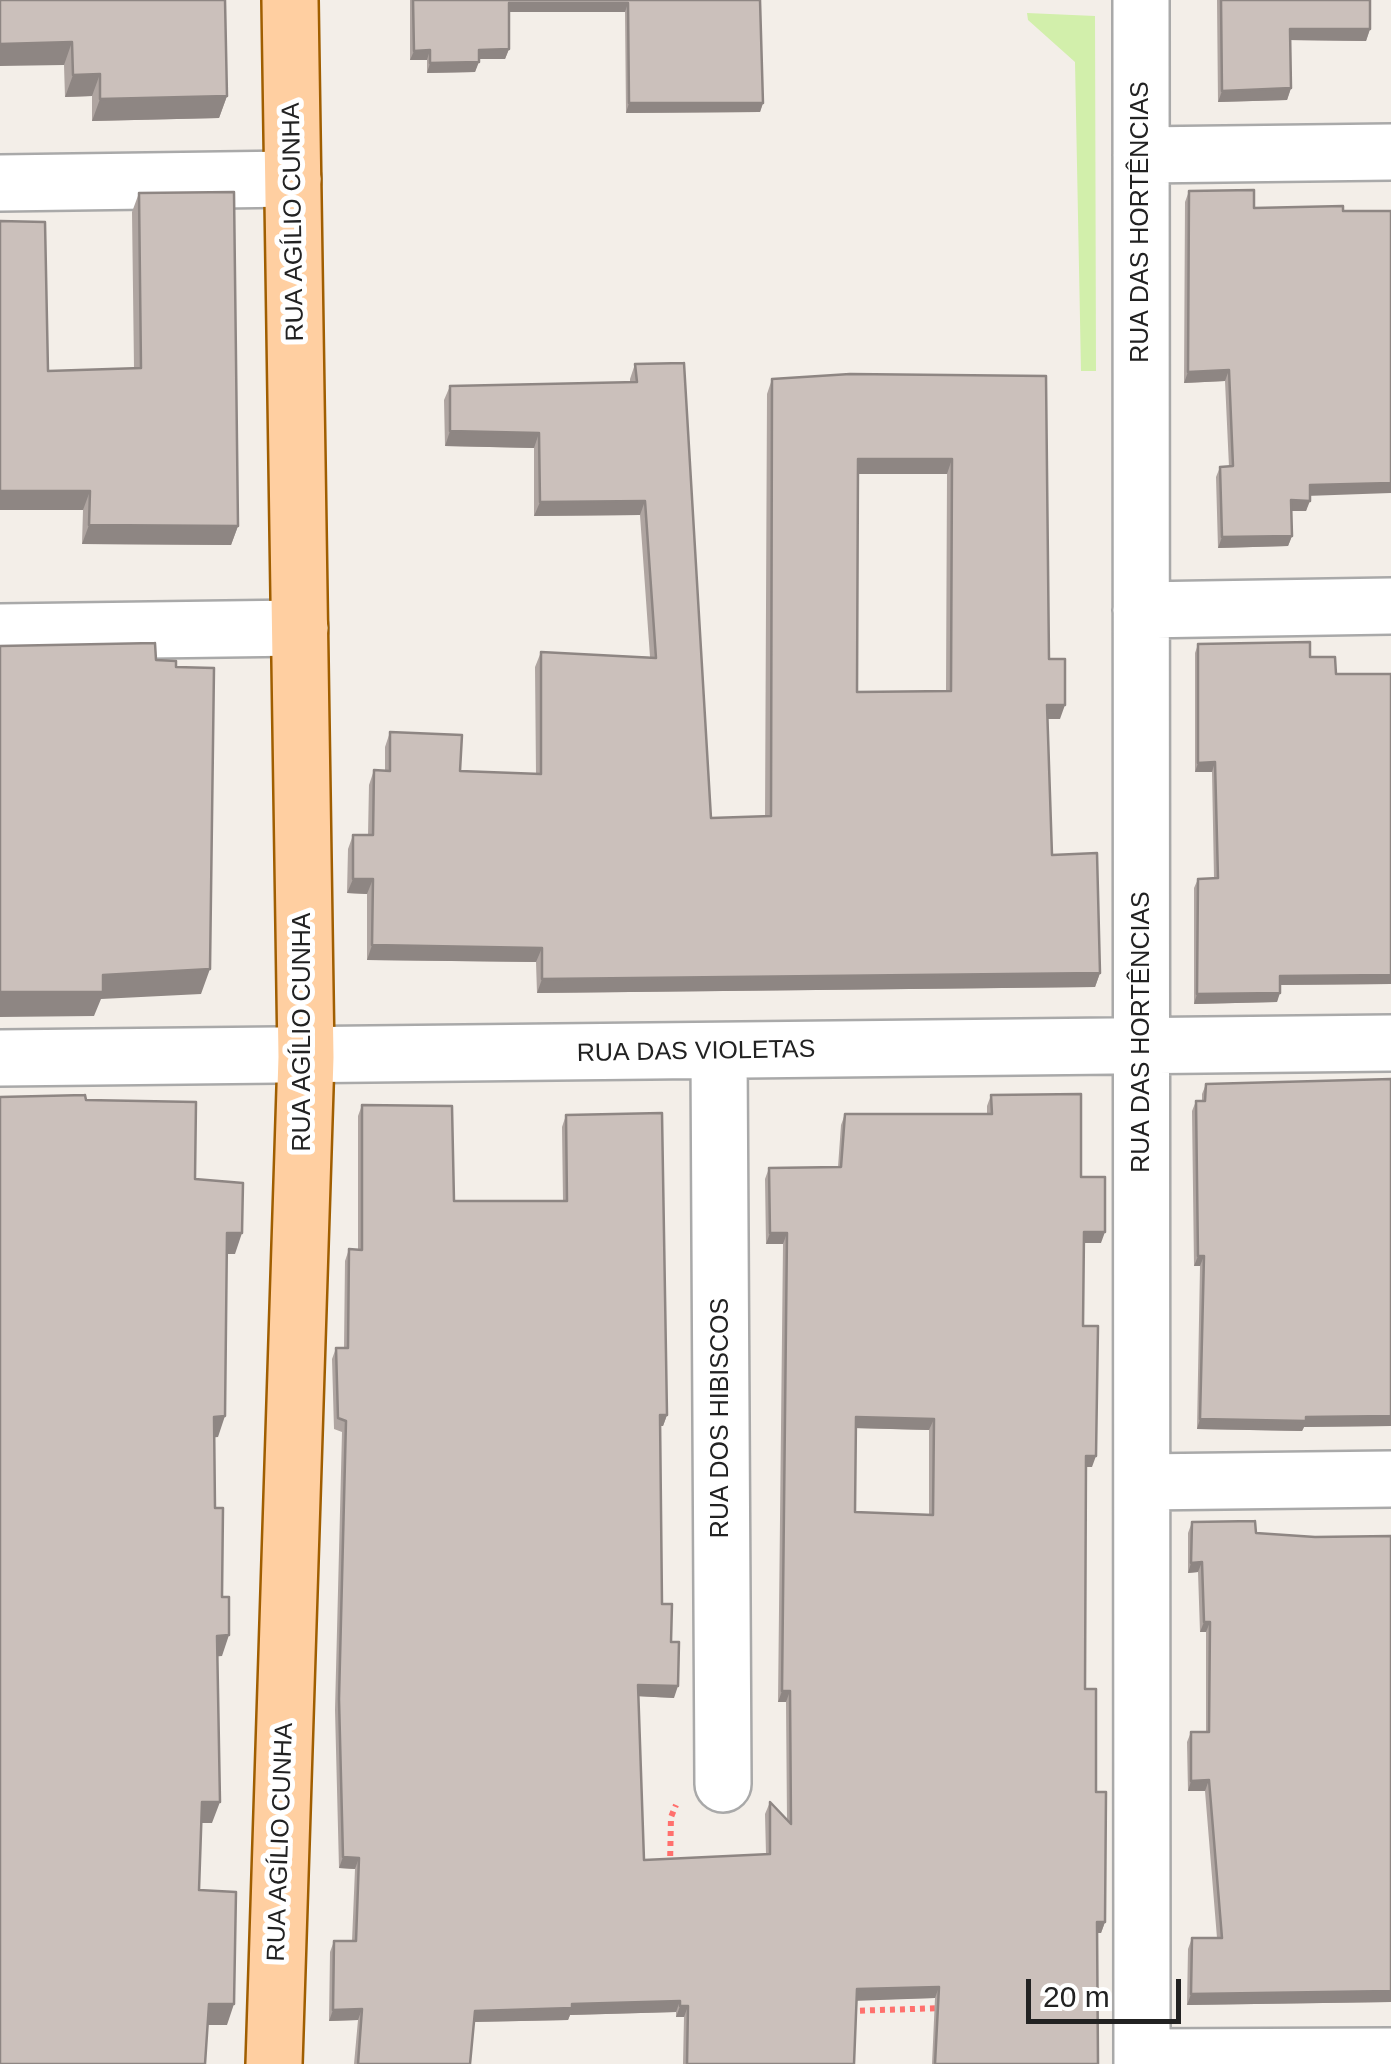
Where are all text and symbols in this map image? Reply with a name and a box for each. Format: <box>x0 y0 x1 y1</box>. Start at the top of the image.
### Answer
street label: RUA DAS HORTÊNCIAS <box>1126 81 1156 363</box>
street label: RUA AGÍLIO CUNHA <box>277 102 311 342</box>
street label: RUA DAS HORTÊNCIAS <box>1127 891 1157 1173</box>
street label: RUA AGÍLIO CUNHA <box>288 913 318 1151</box>
street label: RUA DAS VIOLETAS <box>577 1035 815 1069</box>
street label: RUA DOS HIBISCOS <box>706 1298 736 1538</box>
street label: RUA AGÍLIO CUNHA <box>262 1722 300 1962</box>
scale bar <box>1031 1959 1186 2021</box>
text: 20 m <box>1043 1980 1110 2013</box>

